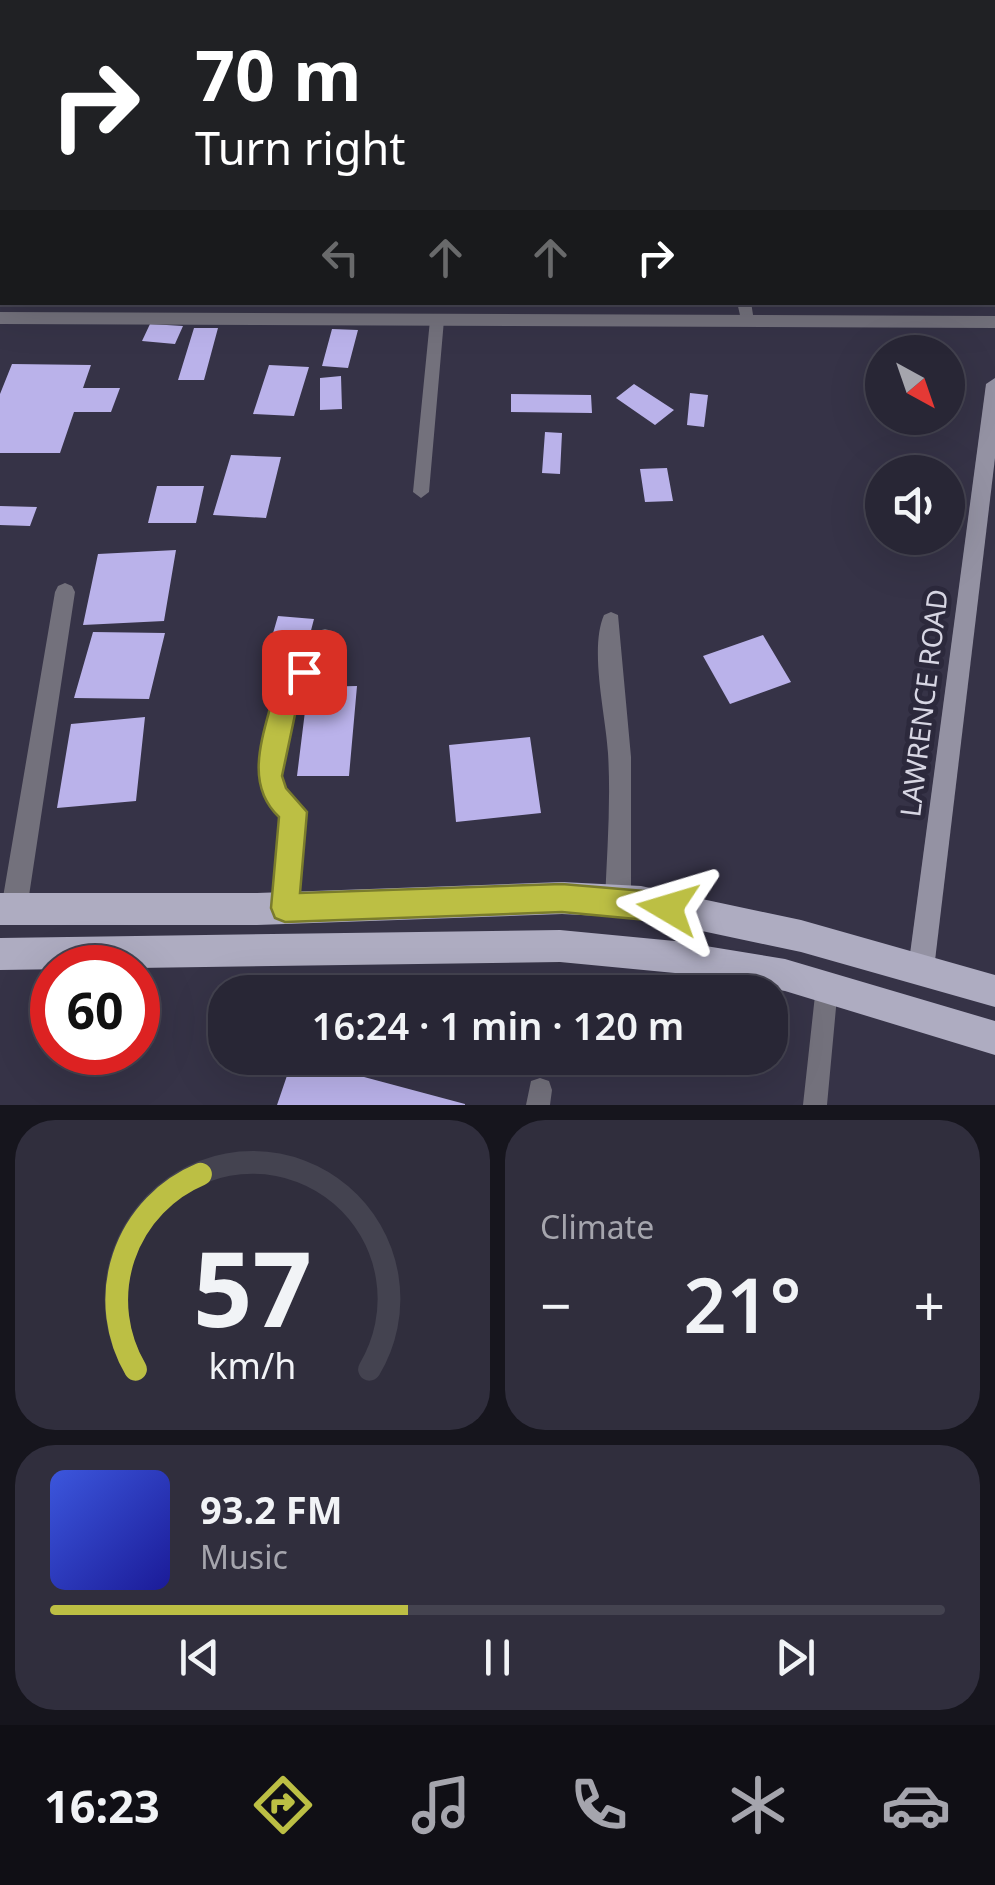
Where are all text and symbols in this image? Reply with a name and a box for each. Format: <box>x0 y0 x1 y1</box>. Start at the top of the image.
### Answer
text: 70 m <box>195 26 362 122</box>
icon: right <box>30 40 160 170</box>
text: Turn right <box>195 117 406 178</box>
icon: left <box>313 230 368 285</box>
icon: ahead <box>418 230 473 285</box>
icon: ahead <box>523 230 578 285</box>
icon: right <box>628 230 683 285</box>
north arrow <box>865 335 965 435</box>
map controls <box>865 335 965 555</box>
button: sound <box>865 455 965 555</box>
street label: LAWRENCE ROAD <box>890 587 956 819</box>
pin <box>262 630 347 715</box>
icon: arrive <box>277 645 332 700</box>
position arrow <box>616 856 720 960</box>
speed limit sign: 60 <box>30 945 160 1075</box>
text: 16:24 · 1 min · 120 m <box>312 999 684 1051</box>
text: Climate <box>540 1205 654 1248</box>
text: 57 <box>193 1216 312 1357</box>
text: 21° <box>684 1253 801 1355</box>
text: − <box>540 1267 571 1342</box>
text: + <box>914 1267 945 1342</box>
text: km/h <box>209 1341 296 1389</box>
text: 93.2 FM <box>200 1483 342 1535</box>
text: Music <box>200 1535 288 1578</box>
icon: previous <box>172 1630 227 1685</box>
icon: pause <box>470 1630 525 1685</box>
icon: next <box>768 1630 823 1685</box>
icon: directions <box>248 1770 318 1840</box>
icon: music <box>406 1770 476 1840</box>
icon: phone <box>564 1770 634 1840</box>
icon: climate <box>723 1770 793 1840</box>
icon: car <box>881 1770 951 1840</box>
text: 16:23 <box>44 1775 160 1836</box>

